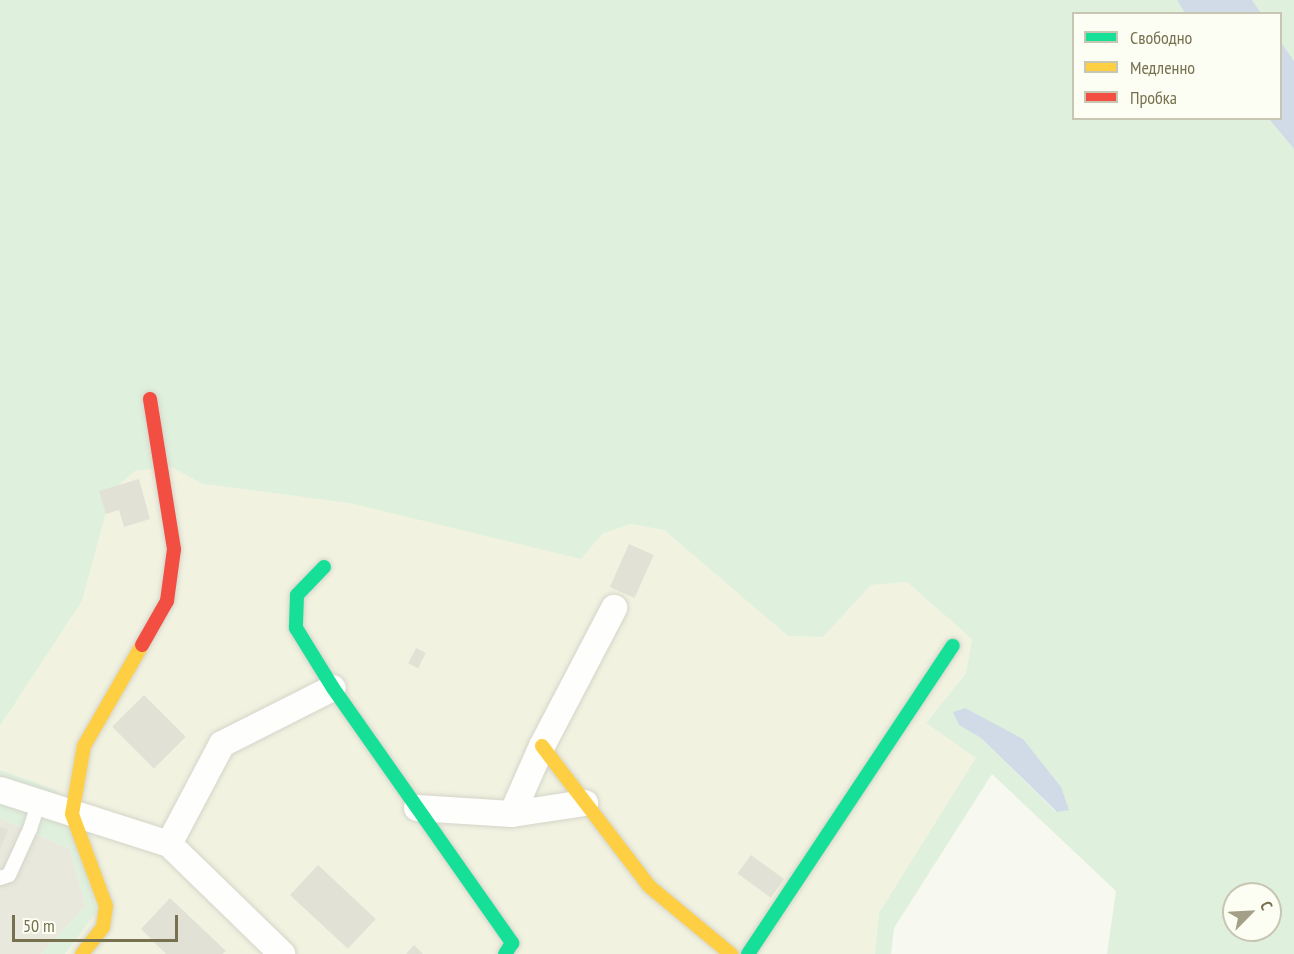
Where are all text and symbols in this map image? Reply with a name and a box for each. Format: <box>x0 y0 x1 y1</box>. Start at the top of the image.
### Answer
legend <box>1072 12 1282 120</box>
text: Свободно <box>1130 26 1192 49</box>
text: Медленно <box>1130 56 1195 79</box>
text: Пробка <box>1130 86 1177 109</box>
north arrow <box>1222 882 1282 942</box>
text: С <box>1256 898 1277 913</box>
scale bar <box>15 903 182 941</box>
text: 50 m <box>23 914 55 937</box>

